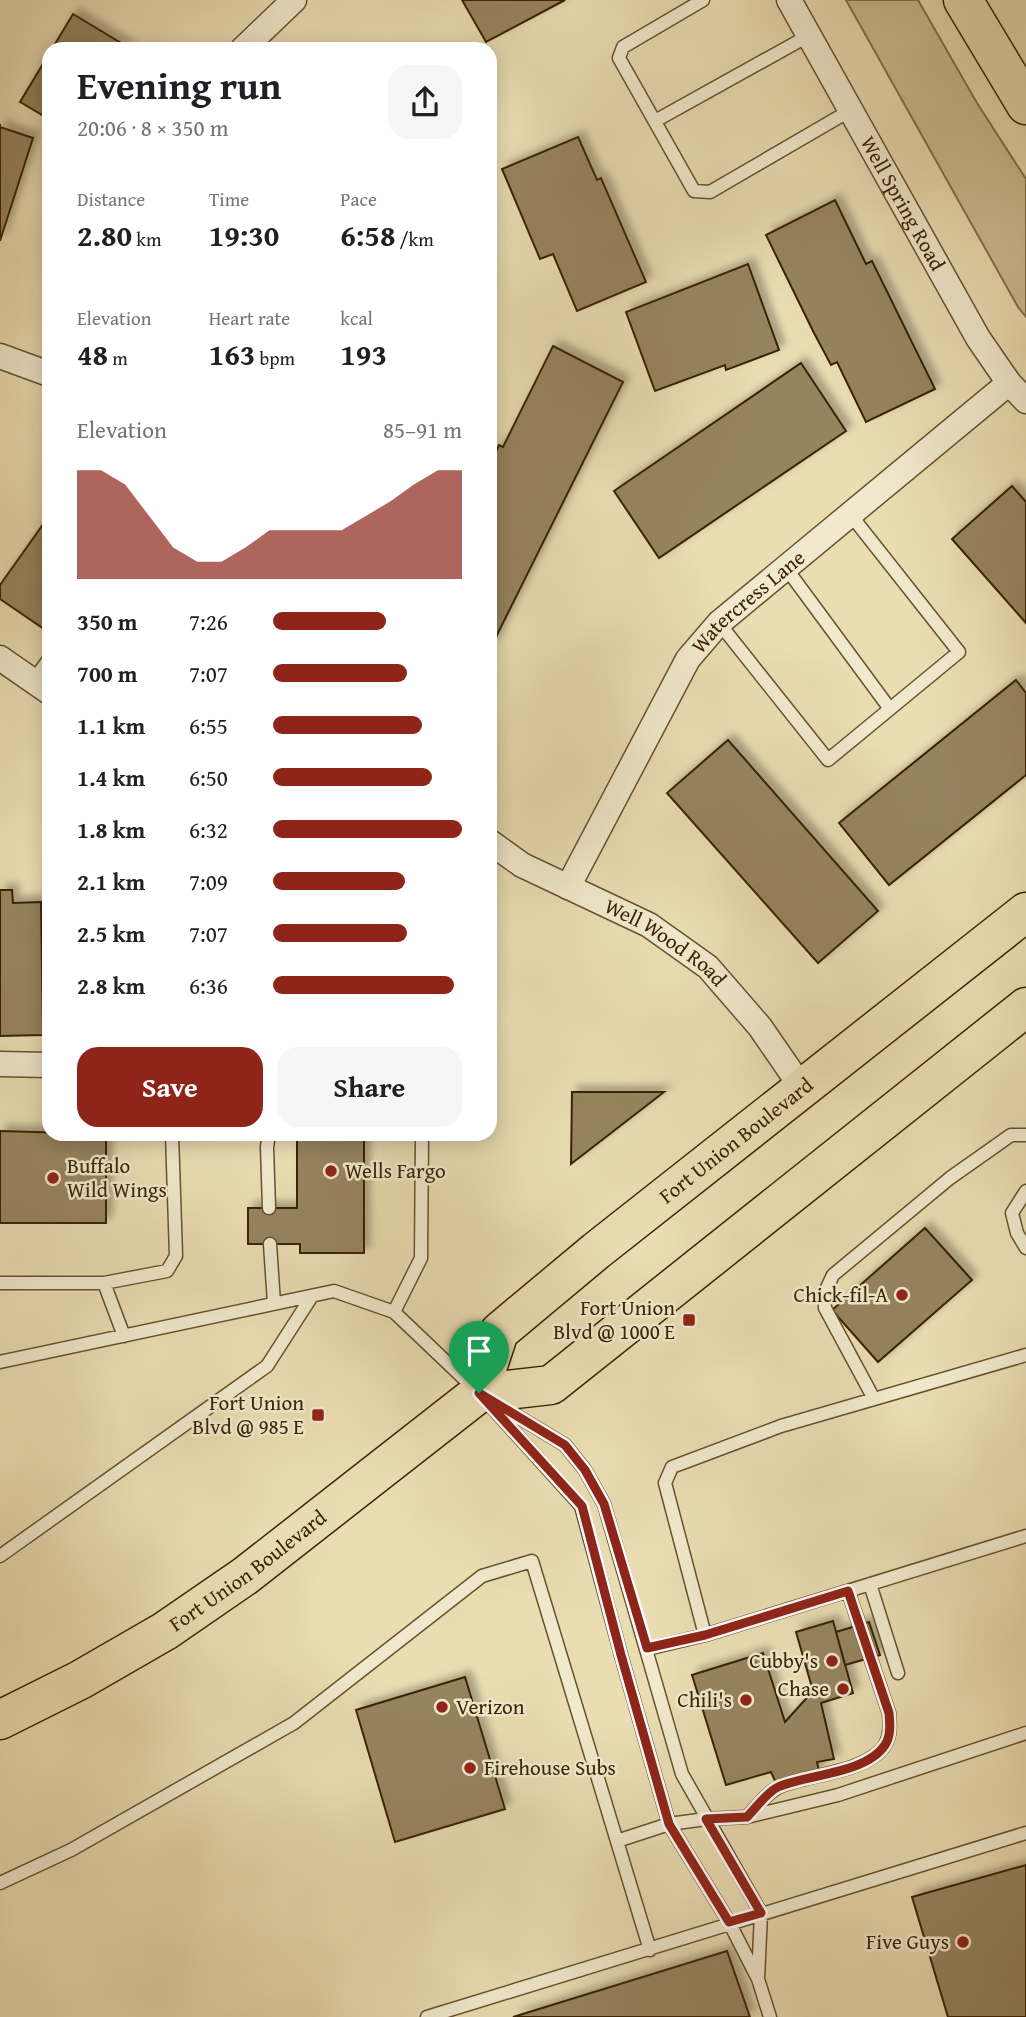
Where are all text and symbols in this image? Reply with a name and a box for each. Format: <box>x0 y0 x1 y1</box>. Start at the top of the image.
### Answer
text: Evening run <box>77 57 281 113</box>
button: share <box>388 65 462 139</box>
text: 20:06 · 8 × 350 m <box>77 111 229 144</box>
street label: Well Spring Road <box>853 130 954 277</box>
text: Distance <box>77 185 145 213</box>
text: Time <box>209 185 249 213</box>
text: Pace <box>340 185 377 213</box>
text: 2.80 <box>77 213 132 257</box>
text: 19:30 <box>209 213 279 257</box>
text: 6:58 <box>340 213 395 257</box>
text: km <box>132 225 161 253</box>
text: /km <box>395 225 434 253</box>
text: Elevation <box>77 304 151 332</box>
text: Heart rate <box>209 304 290 332</box>
text: kcal <box>340 304 373 332</box>
text: 48 <box>77 332 108 376</box>
text: 163 <box>209 332 255 376</box>
text: 193 <box>340 332 387 376</box>
text: m <box>108 344 128 372</box>
text: bpm <box>255 344 295 372</box>
text: Elevation <box>77 413 167 446</box>
text: 85–91 m <box>383 413 462 446</box>
street label: Watercress Lane <box>684 542 811 660</box>
text: 350 m <box>77 605 138 638</box>
text: 7:26 <box>189 605 228 638</box>
text: 700 m <box>77 657 138 690</box>
text: 7:07 <box>189 657 228 690</box>
text: 1.1 km <box>77 709 145 742</box>
text: 6:55 <box>189 709 228 742</box>
text: 1.4 km <box>77 761 145 794</box>
text: 6:50 <box>189 761 228 794</box>
text: 1.8 km <box>77 813 145 846</box>
text: 6:32 <box>189 813 228 846</box>
text: 2.1 km <box>77 865 145 898</box>
text: 7:09 <box>189 865 228 898</box>
street label: Well Wood Road <box>599 890 735 994</box>
text: 2.5 km <box>77 917 145 950</box>
text: 7:07 <box>189 917 228 950</box>
text: 2.8 km <box>77 969 145 1002</box>
text: 6:36 <box>189 969 228 1002</box>
button: Save <box>77 1047 263 1127</box>
button: Share <box>277 1047 462 1127</box>
street label: Fort Union Boulevard <box>652 1069 820 1211</box>
place label: Buffalo Wild Wings <box>67 1150 167 1205</box>
place label: Wells Fargo <box>345 1155 446 1186</box>
marker: Wells Fargo <box>323 1163 339 1179</box>
marker: Buffalo Wild Wings <box>45 1170 61 1186</box>
place label: Chick-fil-A <box>794 1279 888 1310</box>
marker: Chick-fil-A <box>894 1287 910 1303</box>
place label: Fort Union Blvd @ 1000 E <box>553 1292 675 1347</box>
marker: Fort Union Blvd @ 1000 E <box>681 1312 697 1328</box>
pin <box>449 1321 509 1393</box>
icon: arrive <box>460 1332 498 1370</box>
place label: Fort Union Blvd @ 985 E <box>192 1387 304 1442</box>
marker: Fort Union Blvd @ 985 E <box>310 1407 326 1423</box>
street label: Fort Union Boulevard <box>162 1501 334 1639</box>
place label: Cubby's <box>749 1645 818 1676</box>
marker: Cubby's <box>824 1653 840 1669</box>
place label: Chase <box>778 1673 829 1704</box>
marker: Chase <box>835 1681 851 1697</box>
place label: Chili's <box>677 1684 732 1715</box>
place label: Verizon <box>456 1691 525 1722</box>
marker: Chili's <box>738 1692 754 1708</box>
marker: Verizon <box>434 1699 450 1715</box>
place label: Firehouse Subs <box>484 1752 616 1783</box>
marker: Firehouse Subs <box>462 1760 478 1776</box>
place label: Five Guys <box>866 1926 949 1957</box>
marker: Five Guys <box>955 1934 971 1950</box>

